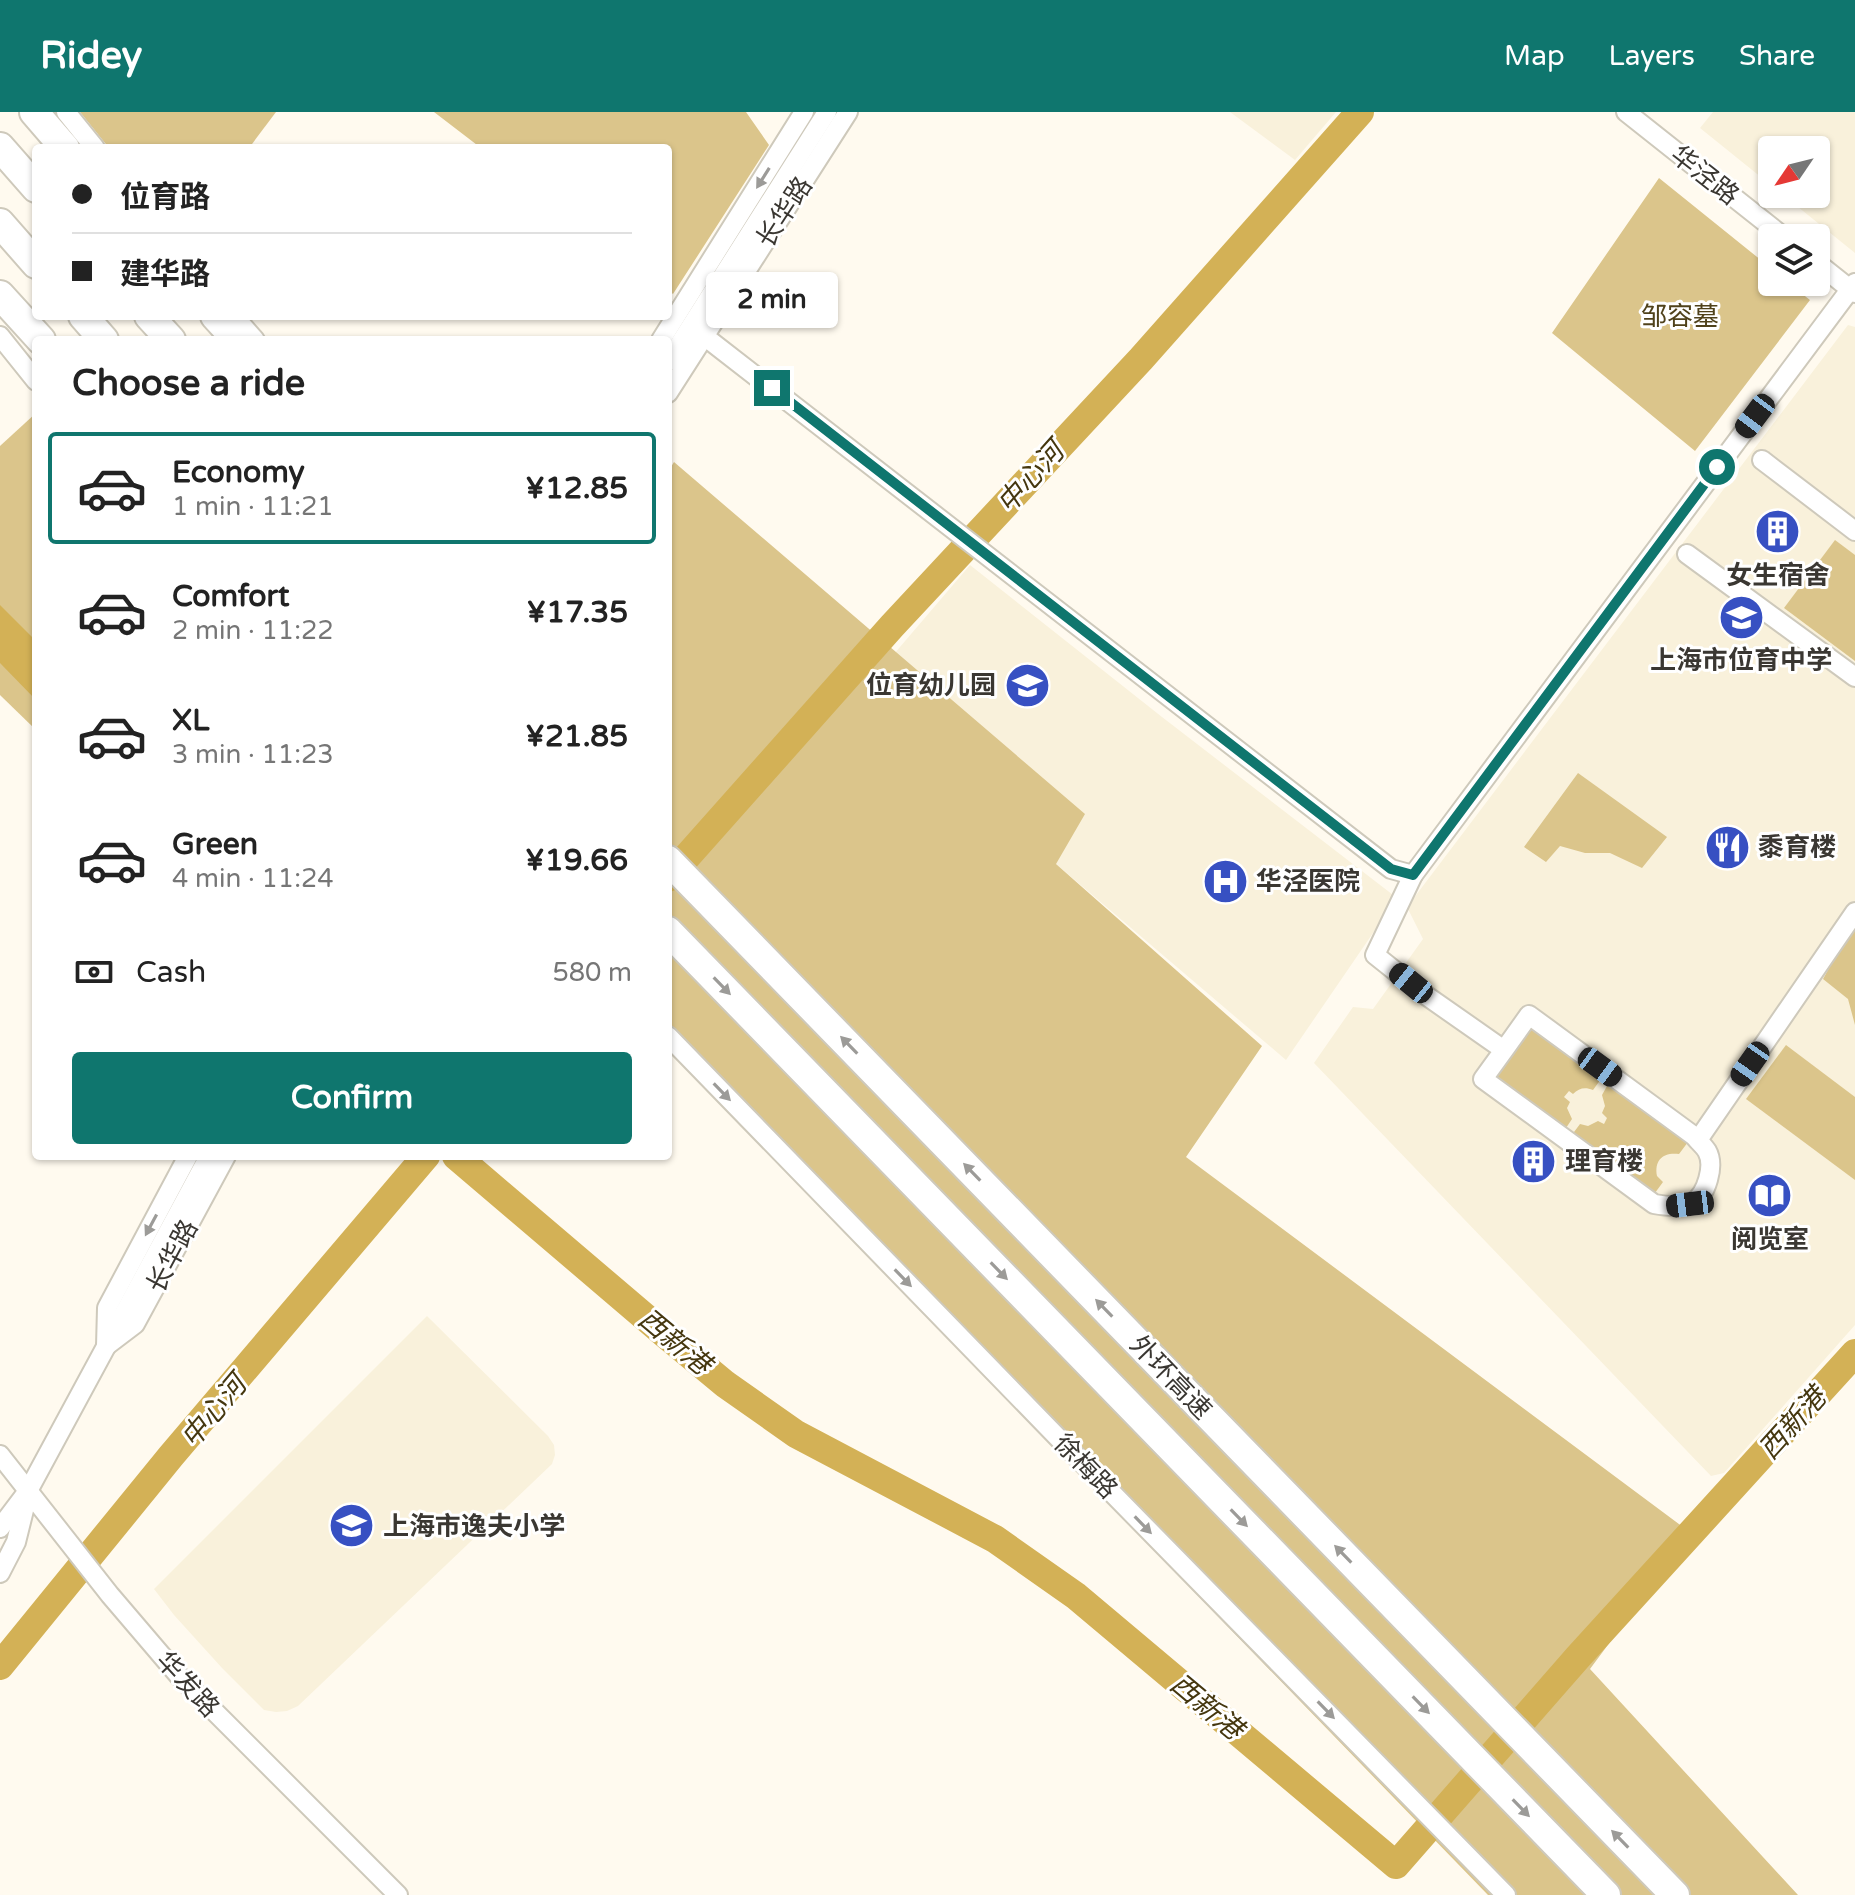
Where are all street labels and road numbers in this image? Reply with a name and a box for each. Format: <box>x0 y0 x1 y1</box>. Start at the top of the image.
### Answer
street label: 华泾路 <box>1664 139 1745 212</box>
street label: 长华路 <box>750 171 819 253</box>
street label: 长华路 <box>140 1215 204 1298</box>
street label: 外环高速 <box>1123 1329 1218 1426</box>
street label: 徐梅路 <box>1047 1428 1124 1505</box>
street label: 华发路 <box>150 1645 226 1723</box>

